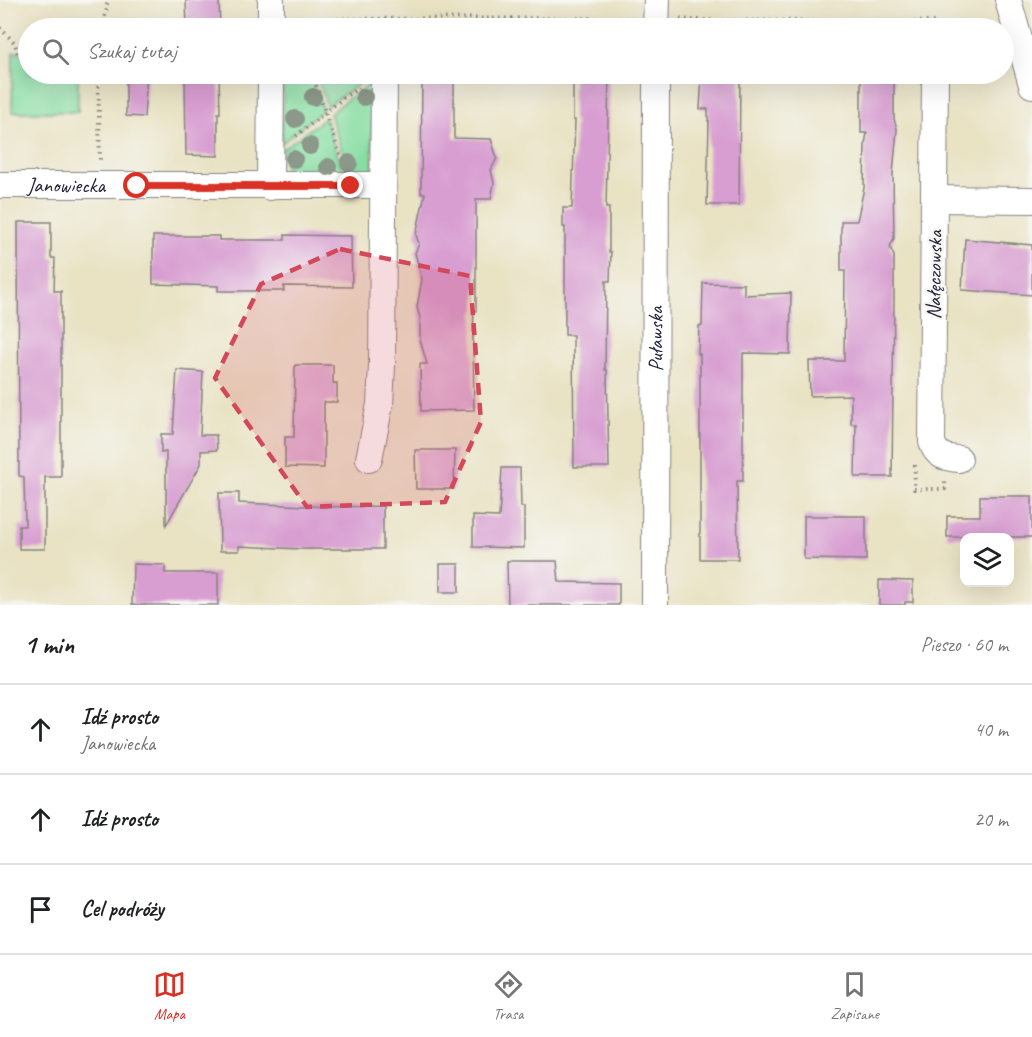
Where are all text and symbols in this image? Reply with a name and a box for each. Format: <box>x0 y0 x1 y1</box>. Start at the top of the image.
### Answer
search box <box>18 18 1014 84</box>
icon: search <box>39 35 72 68</box>
text: Szukaj tutaj <box>87 37 177 65</box>
street label: Janowiecka <box>26 172 107 198</box>
route start <box>123 172 149 198</box>
route end <box>337 172 363 198</box>
street label: Nałęczowska <box>920 229 948 320</box>
street label: Puławska <box>642 305 669 371</box>
map controls <box>960 533 1014 587</box>
button: layers <box>960 533 1014 587</box>
text: 1 min <box>24 628 74 661</box>
text: Pieszo · 60 m <box>921 632 1008 657</box>
text: Idź prosto <box>81 703 158 731</box>
icon: ahead <box>24 713 57 746</box>
text: 40 m <box>974 717 1008 742</box>
text: Janowiecka <box>81 731 155 756</box>
icon: ahead <box>24 803 57 836</box>
text: Idź prosto <box>81 805 158 833</box>
text: 20 m <box>974 807 1008 832</box>
icon: arrive <box>24 893 57 926</box>
text: Cel podróży <box>81 895 164 923</box>
tab: Mapa <box>153 968 186 1024</box>
tab: Trasa <box>492 968 525 1024</box>
tab: Zapisane <box>831 968 879 1024</box>

